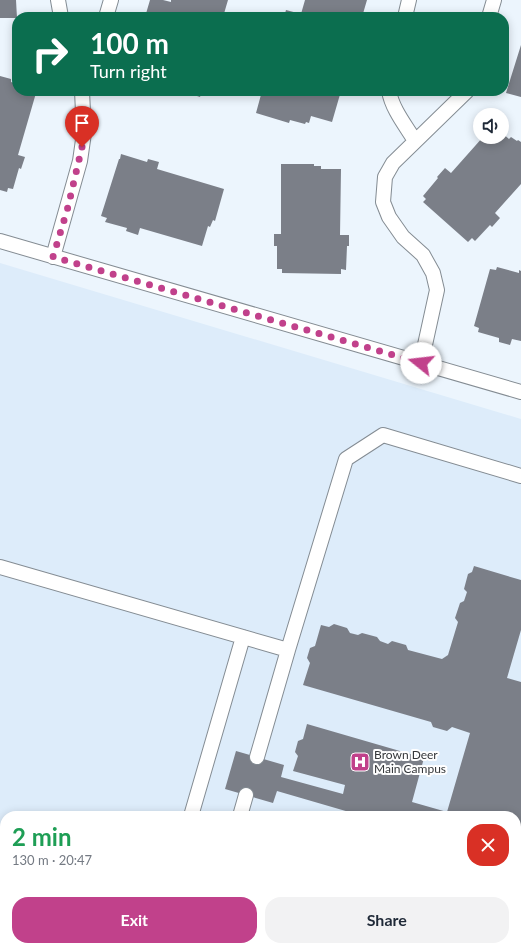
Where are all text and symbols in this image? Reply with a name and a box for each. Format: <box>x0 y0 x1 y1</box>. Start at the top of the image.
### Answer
text: 100 m <box>90 26 169 60</box>
icon: right <box>24 28 76 80</box>
text: Turn right <box>90 60 167 82</box>
pin <box>65 106 99 147</box>
map controls <box>473 108 509 144</box>
button: sound <box>473 108 509 144</box>
icon: arrive <box>71 112 93 134</box>
position arrow <box>400 342 442 384</box>
place label: Brown Deer Main Campus <box>374 747 446 776</box>
hospital icon: Brown Deer Main Campus <box>349 751 371 773</box>
text: 2 min <box>12 822 72 851</box>
button: close <box>467 824 509 866</box>
text: 130 m · 20:47 <box>12 852 92 868</box>
button: Exit <box>12 897 257 943</box>
button: Share <box>265 897 509 943</box>

